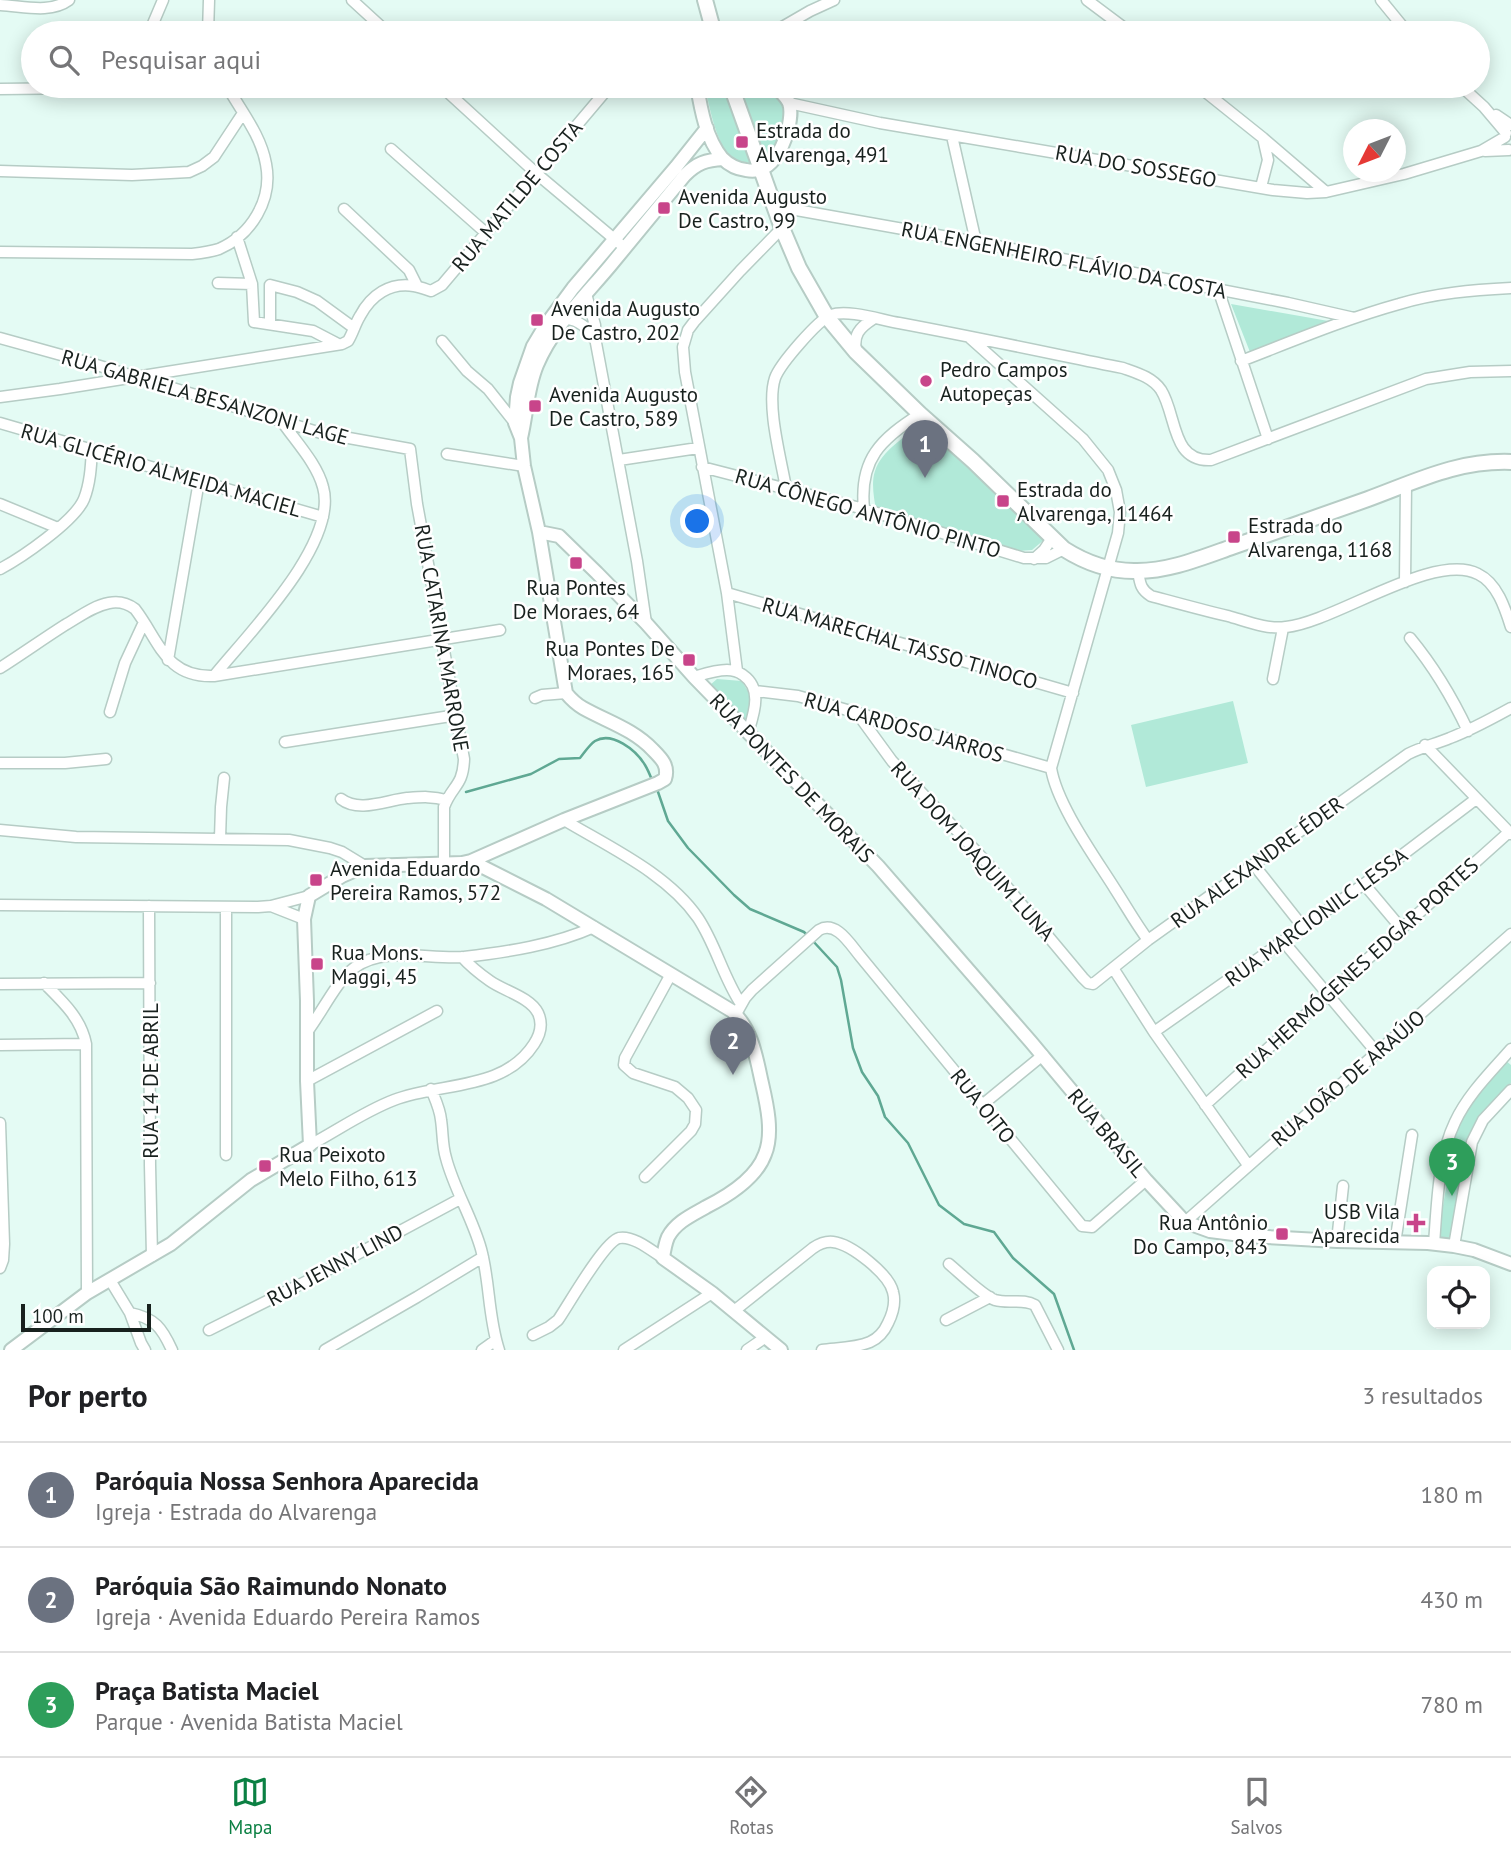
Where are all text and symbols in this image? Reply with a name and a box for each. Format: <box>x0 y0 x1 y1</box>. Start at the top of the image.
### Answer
search box <box>21 21 1490 98</box>
icon: search <box>45 41 83 79</box>
text: Pesquisar aqui <box>101 43 261 76</box>
street label: RUA MATILDE COSTA <box>446 114 589 277</box>
place label: Estrada do Alvarenga, 491 <box>756 117 889 168</box>
north arrow <box>1343 119 1406 182</box>
marker: Estrada do Alvarenga, 491 <box>734 134 750 150</box>
street label: RUA DO SOSSEGO <box>1053 139 1219 193</box>
place label: Avenida Augusto De Castro, 99 <box>678 183 827 234</box>
marker: Avenida Augusto De Castro, 99 <box>656 200 672 216</box>
street label: RUA ENGENHEIRO FLÁVIO DA COSTA <box>899 215 1230 305</box>
place label: Avenida Augusto De Castro, 202 <box>551 295 700 346</box>
marker: Avenida Augusto De Castro, 202 <box>529 312 545 328</box>
street label: RUA GABRIELA BESANZONI LAGE <box>58 343 352 451</box>
place label: Pedro Campos Autopeças <box>940 356 1068 407</box>
marker: Pedro Campos Autopeças <box>918 373 934 389</box>
place label: Avenida Augusto De Castro, 589 <box>549 381 698 432</box>
marker: Avenida Augusto De Castro, 589 <box>527 398 543 414</box>
street label: RUA GLICÉRIO ALMEIDA MACIEL <box>18 417 304 523</box>
pin: 1 <box>902 420 948 478</box>
street label: RUA CÔNEGO ANTÔNIO PINTO <box>732 462 1004 564</box>
place label: Estrada do Alvarenga, 11464 <box>1017 476 1173 527</box>
marker: Estrada do Alvarenga, 11464 <box>995 493 1011 509</box>
your location <box>680 504 714 538</box>
place label: Estrada do Alvarenga, 1168 <box>1248 512 1392 563</box>
street label: RUA CATARINA MARRONE <box>409 522 475 754</box>
marker: Estrada do Alvarenga, 1168 <box>1226 529 1242 545</box>
marker: Rua Pontes De Moraes, 64 <box>568 555 584 571</box>
place label: Rua Pontes De Moraes, 64 <box>513 574 639 625</box>
street label: RUA MARECHAL TASSO TINOCO <box>759 591 1041 695</box>
place label: Rua Pontes De Moraes, 165 <box>545 635 675 686</box>
marker: Rua Pontes De Moraes, 165 <box>681 652 697 668</box>
street label: RUA CARDOSO JARROS <box>801 686 1007 768</box>
street label: RUA PONTES DE MORAIS <box>704 687 880 869</box>
street label: RUA DOM JOAQUIM LUNA <box>885 756 1061 947</box>
street label: RUA ALEXANDRE ÉDER <box>1165 790 1349 934</box>
street label: RUA MARCIONILC LESSA <box>1219 841 1413 992</box>
street label: RUA HERMÓGENES EDGAR PORTES <box>1230 852 1484 1084</box>
place label: Avenida Eduardo Pereira Ramos, 572 <box>330 855 501 906</box>
marker: Avenida Eduardo Pereira Ramos, 572 <box>308 872 324 888</box>
place label: Rua Mons. Maggi, 45 <box>331 939 423 990</box>
marker: Rua Mons. Maggi, 45 <box>309 956 325 972</box>
street label: RUA 14 DE ABRIL <box>137 1003 164 1159</box>
street label: RUA JOÃO DE ARAÚJO <box>1265 1004 1431 1152</box>
pin: 2 <box>710 1017 756 1075</box>
street label: RUA OITO <box>945 1063 1021 1149</box>
street label: RUA BRASIL <box>1062 1083 1152 1183</box>
pin: 3 <box>1429 1138 1475 1196</box>
place label: Rua Peixoto Melo Filho, 613 <box>279 1141 417 1192</box>
marker: Rua Peixoto Melo Filho, 613 <box>257 1158 273 1174</box>
place label: USB Vila Aparecida <box>1312 1198 1400 1249</box>
place label: Rua Antônio Do Campo, 843 <box>1133 1209 1268 1260</box>
marker: USB Vila Aparecida <box>1406 1213 1426 1233</box>
street label: RUA JENNY LIND <box>262 1218 408 1312</box>
marker: Rua Antônio Do Campo, 843 <box>1274 1226 1290 1242</box>
map controls <box>1427 1266 1490 1329</box>
button: locate <box>1427 1266 1490 1329</box>
scale bar <box>21 1301 150 1333</box>
text: 100 m <box>32 1304 84 1328</box>
text: Por perto <box>28 1376 148 1415</box>
text: 3 resultados <box>1362 1381 1483 1410</box>
text: Paróquia Nossa Senhora Aparecida <box>95 1464 479 1497</box>
text: 1 <box>44 1480 58 1509</box>
text: 180 m <box>1421 1480 1483 1509</box>
text: Igreja · Estrada do Alvarenga <box>95 1497 377 1526</box>
text: Paróquia São Raimundo Nonato <box>95 1569 447 1602</box>
text: 2 <box>44 1585 58 1614</box>
text: 430 m <box>1421 1585 1483 1614</box>
text: Igreja · Avenida Eduardo Pereira Ramos <box>95 1602 480 1631</box>
text: Praça Batista Maciel <box>95 1674 319 1707</box>
text: 3 <box>44 1690 58 1719</box>
text: 780 m <box>1421 1690 1483 1719</box>
text: Parque · Avenida Batista Maciel <box>95 1707 403 1736</box>
tab: Mapa <box>228 1773 273 1839</box>
tab: Rotas <box>729 1773 774 1839</box>
tab: Salvos <box>1230 1773 1283 1839</box>

